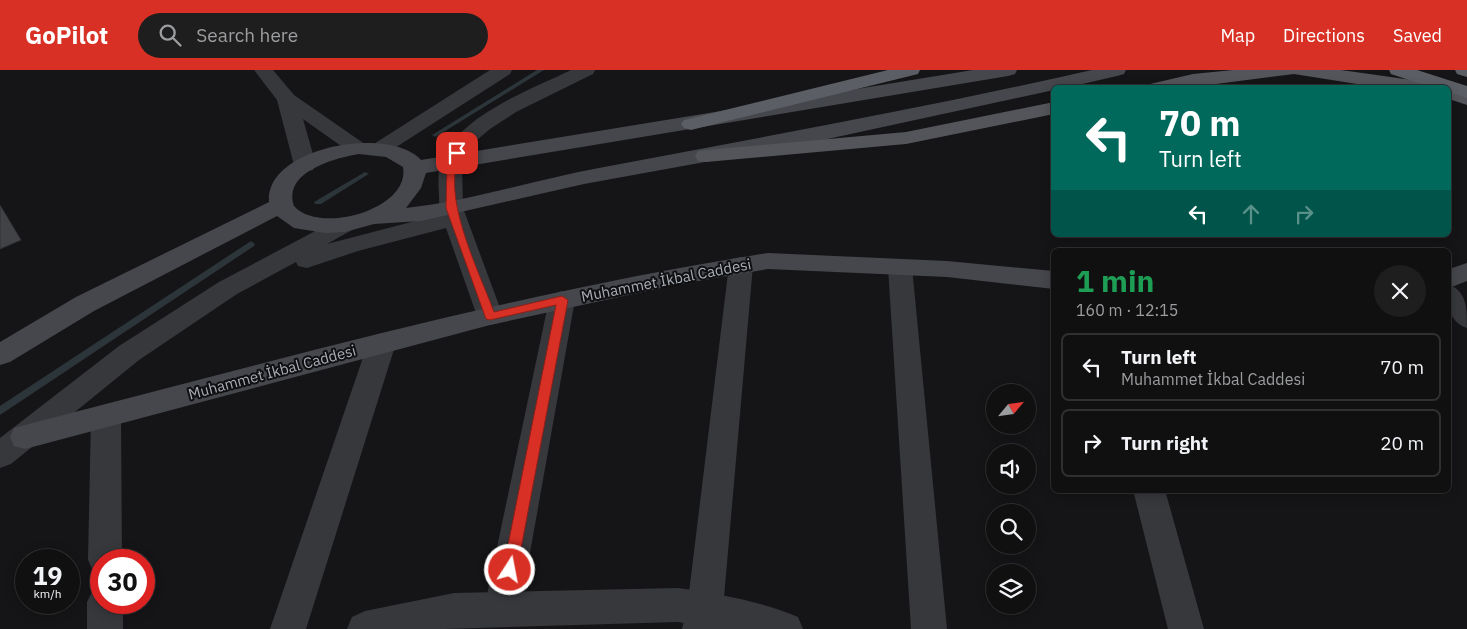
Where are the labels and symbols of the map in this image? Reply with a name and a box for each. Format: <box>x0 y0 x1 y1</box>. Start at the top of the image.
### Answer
pin <box>436 132 478 174</box>
street label: Muhammet İkbal Caddesi <box>579 254 753 306</box>
street label: Muhammet İkbal Caddesi <box>186 340 358 404</box>
north arrow <box>986 384 1036 434</box>
position arrow <box>483 543 535 595</box>
speed limit sign: 30 <box>90 549 155 614</box>

